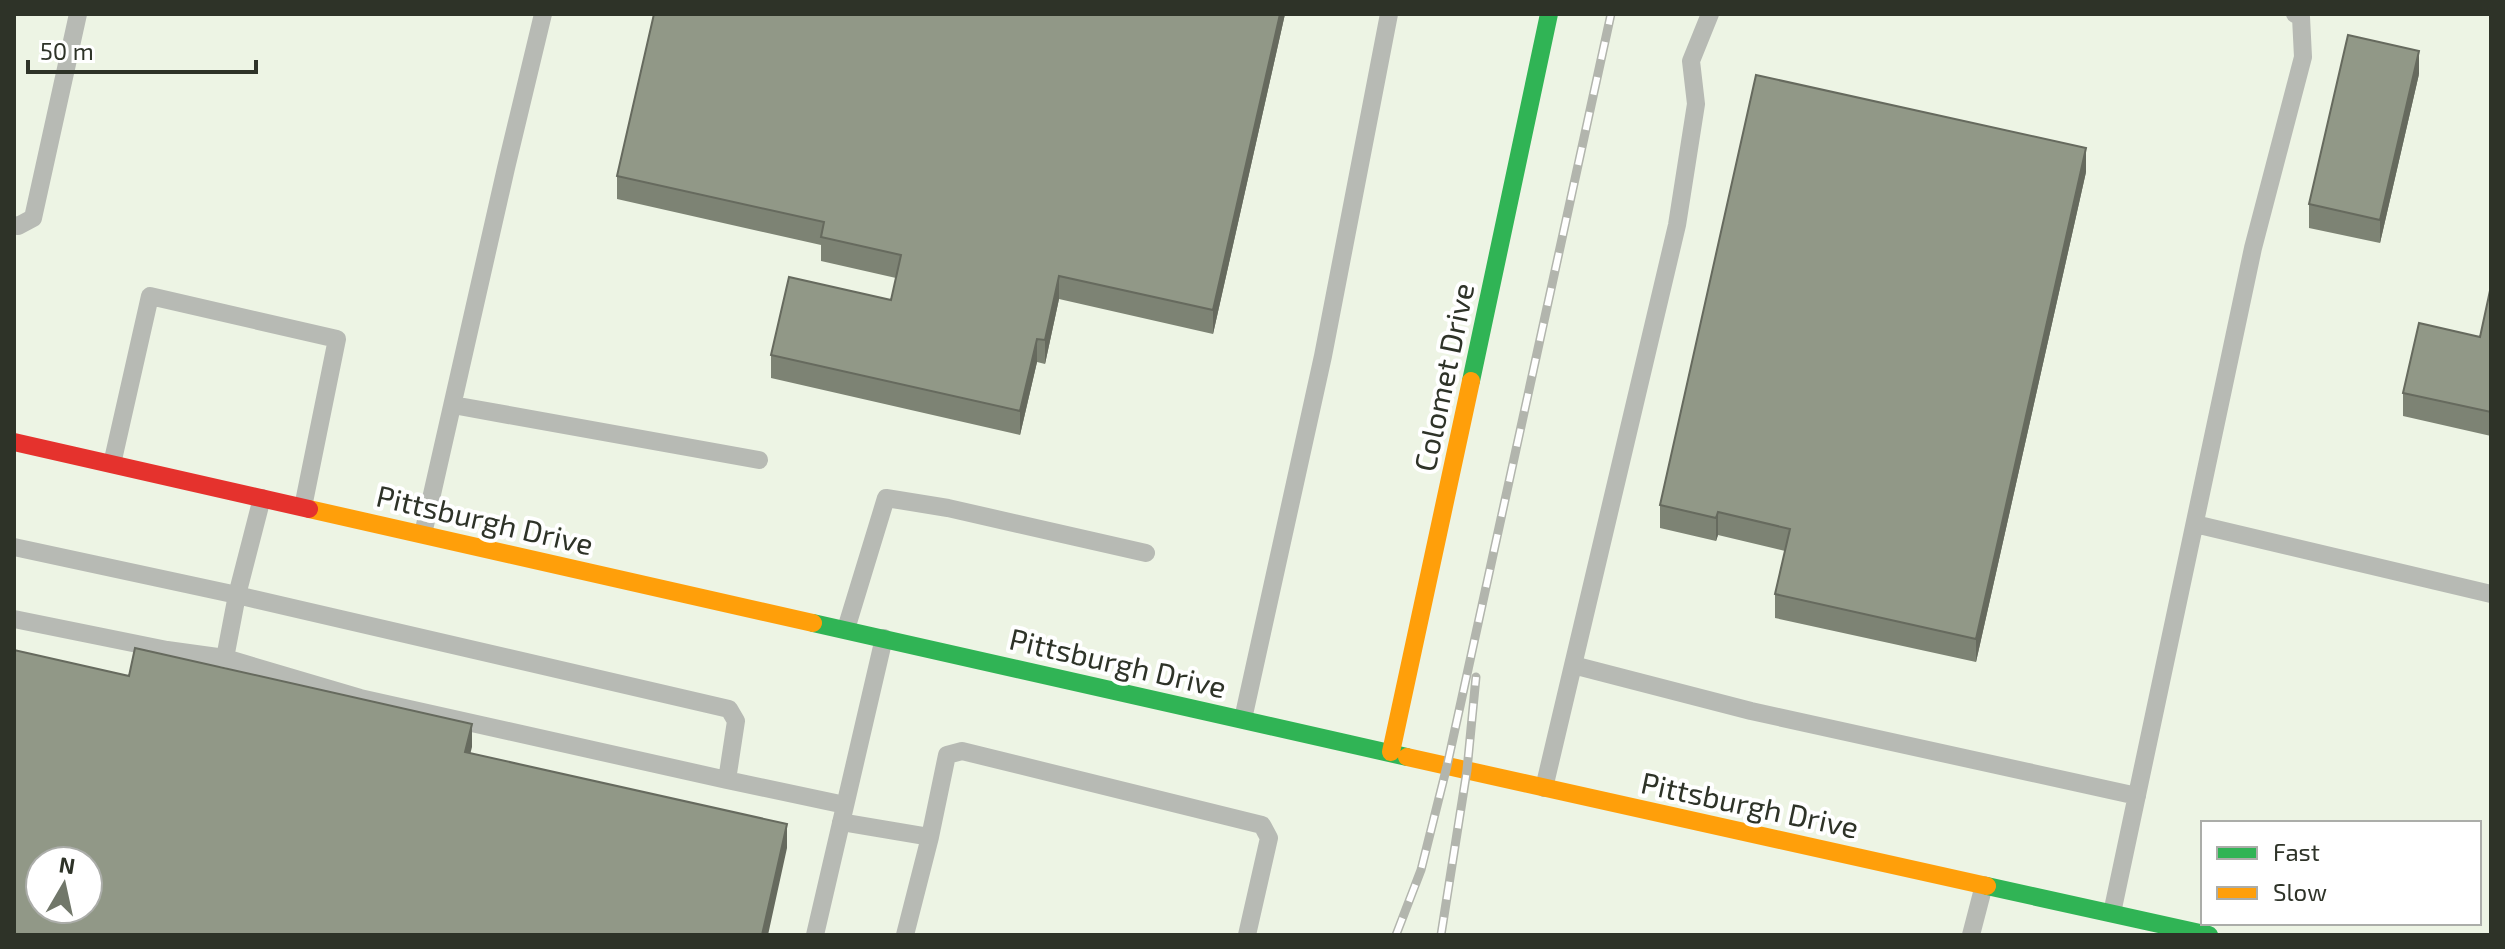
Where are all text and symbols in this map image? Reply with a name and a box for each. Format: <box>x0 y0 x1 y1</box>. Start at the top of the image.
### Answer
scale bar <box>28 24 256 74</box>
text: 50 m <box>40 36 94 65</box>
street label: Colomet Drive <box>1405 279 1481 475</box>
street label: Pittsburgh Drive <box>373 477 597 561</box>
street label: Pittsburgh Drive <box>1006 620 1230 704</box>
street label: Pittsburgh Drive <box>1638 763 1862 845</box>
legend <box>2201 821 2481 925</box>
text: Fast <box>2273 837 2320 866</box>
north arrow <box>24 845 104 925</box>
text: N <box>57 850 77 878</box>
text: Slow <box>2273 877 2327 906</box>

